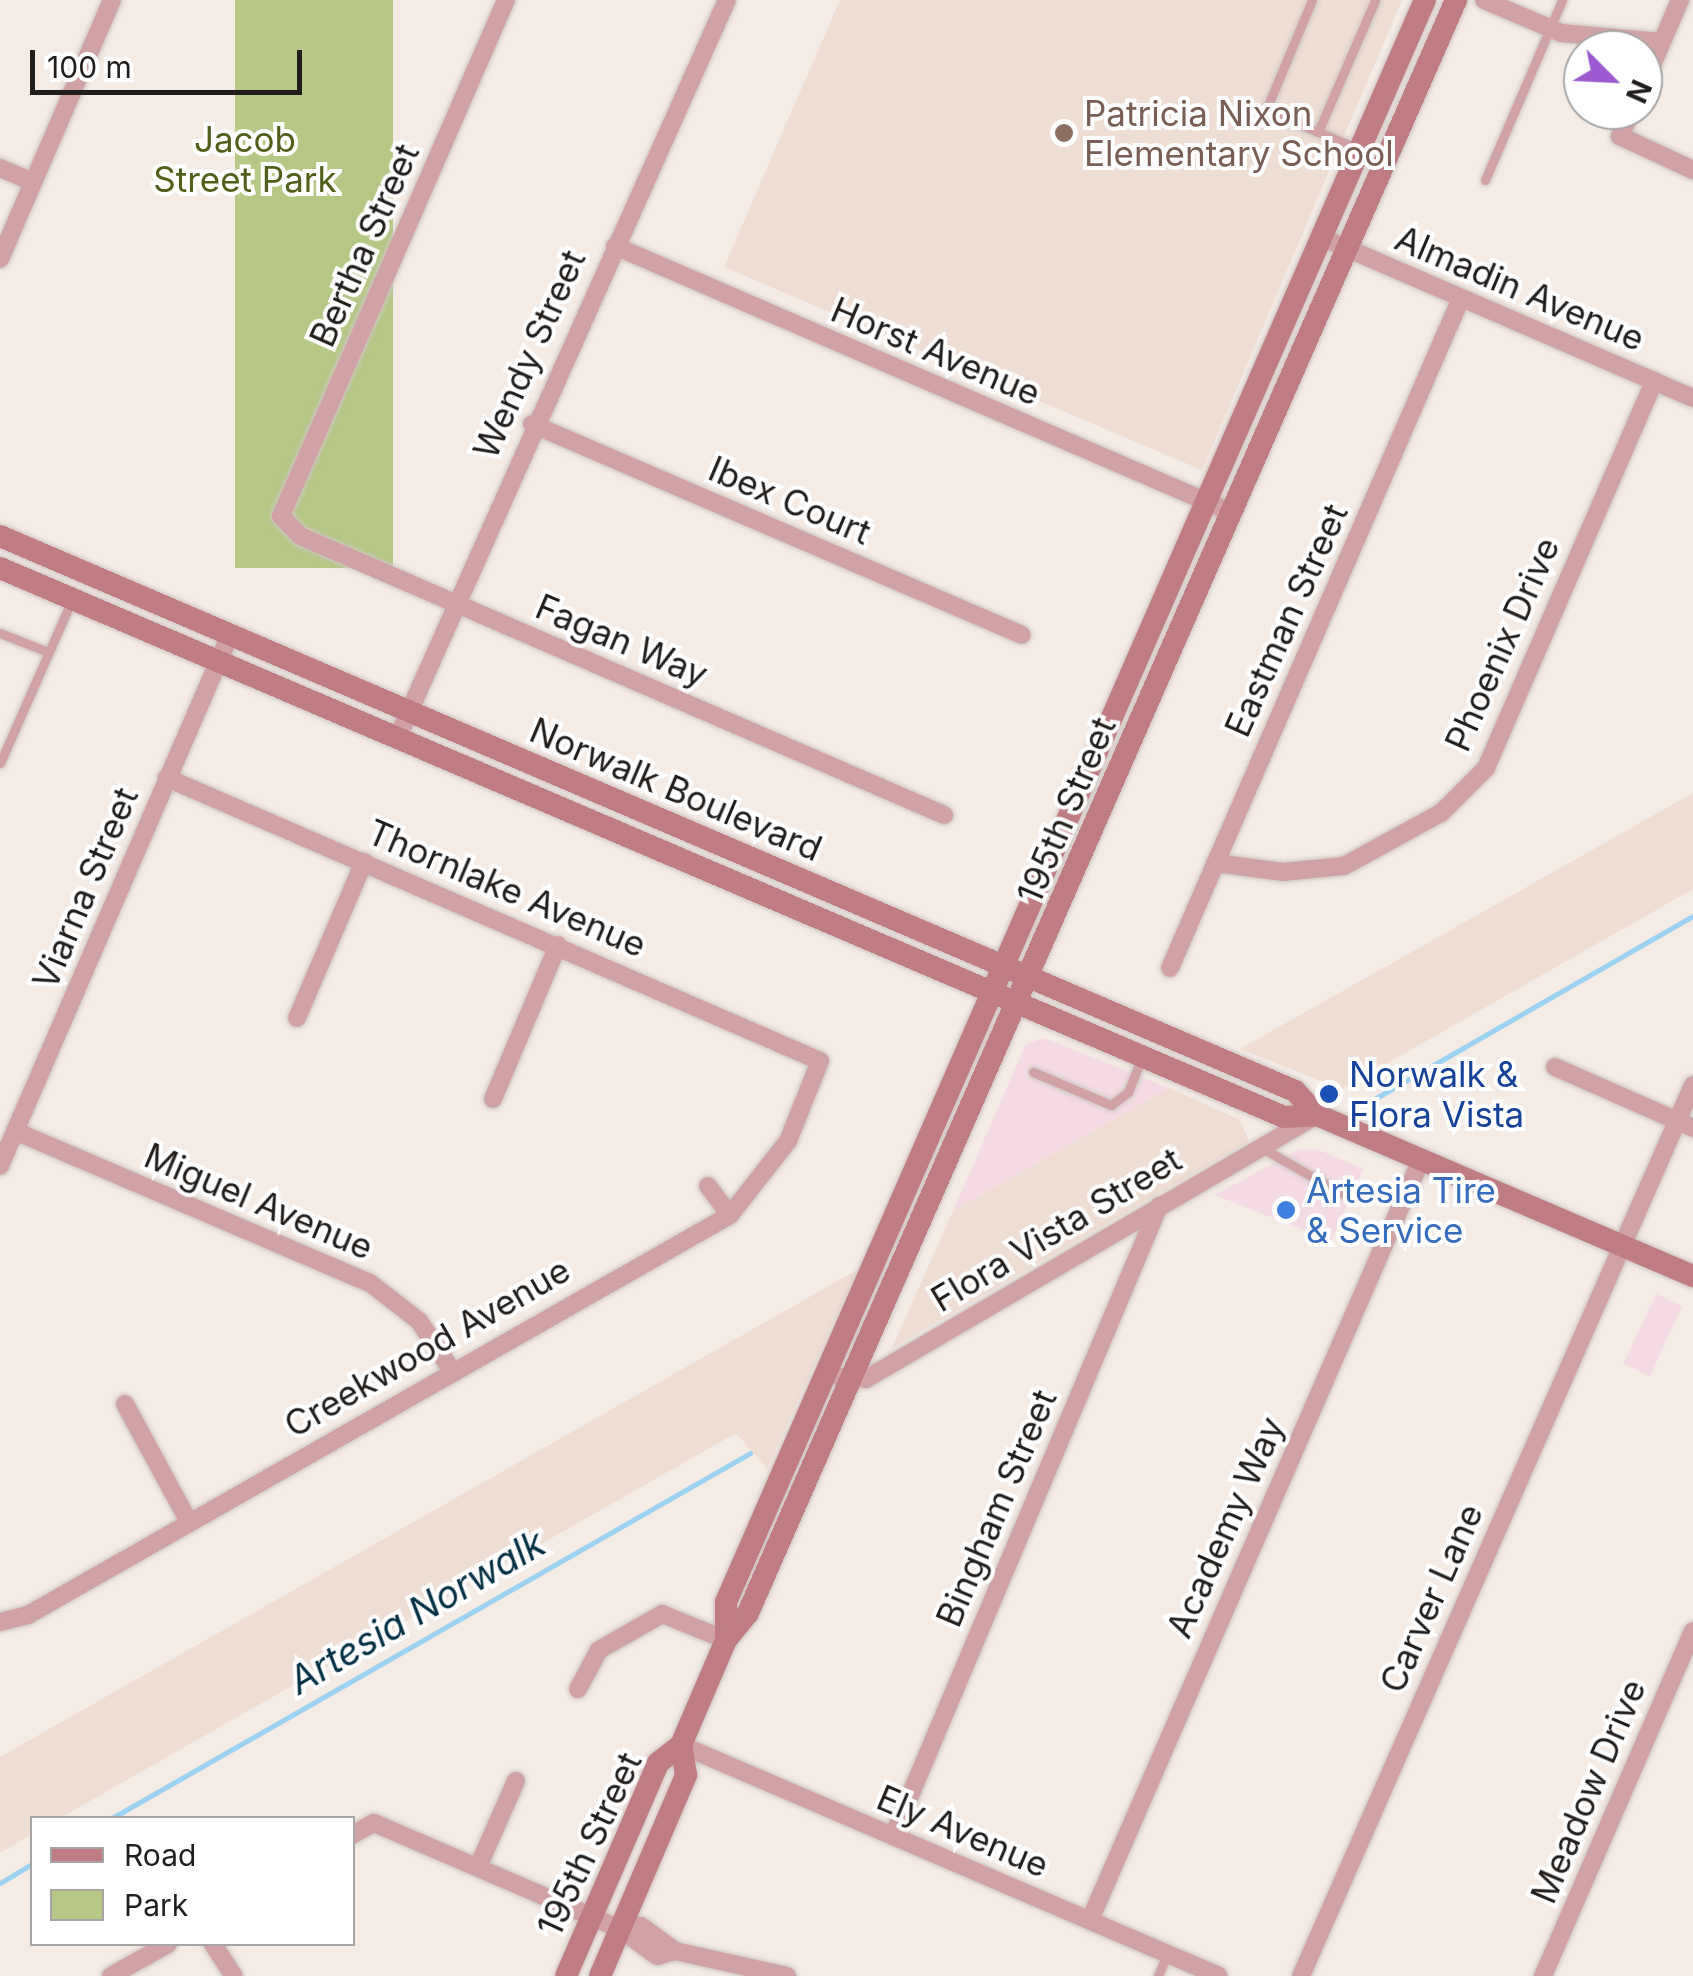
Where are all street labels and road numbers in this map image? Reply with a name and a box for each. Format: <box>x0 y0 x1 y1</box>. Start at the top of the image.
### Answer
street label: Bertha Street <box>301 137 427 353</box>
street label: Almadin Avenue <box>1389 217 1651 359</box>
street label: Wendy Street <box>464 243 594 465</box>
street label: Horst Avenue <box>825 288 1047 414</box>
street label: Ibex Court <box>703 447 877 553</box>
street label: Eastman Street <box>1216 497 1356 743</box>
street label: Phoenix Drive <box>1436 531 1568 757</box>
street label: Fagan Way <box>530 585 714 695</box>
street label: Norwalk Boulevard <box>524 709 828 869</box>
street label: 195th Street <box>1008 711 1124 909</box>
street label: Viarna Street <box>24 781 146 995</box>
street label: Thornlake Avenue <box>361 810 653 966</box>
street label: Miguel Avenue <box>139 1134 379 1268</box>
street label: Flora Vista Street <box>924 1138 1188 1320</box>
street label: Creekwood Avenue <box>277 1248 577 1446</box>
street label: Bingham Street <box>927 1383 1065 1633</box>
street label: Academy Way <box>1158 1410 1292 1644</box>
street label: Carver Lane <box>1371 1497 1491 1699</box>
street label: Meadow Drive <box>1522 1673 1654 1909</box>
street label: 195th Street <box>528 1745 650 1943</box>
street label: Ely Avenue <box>871 1776 1055 1886</box>

